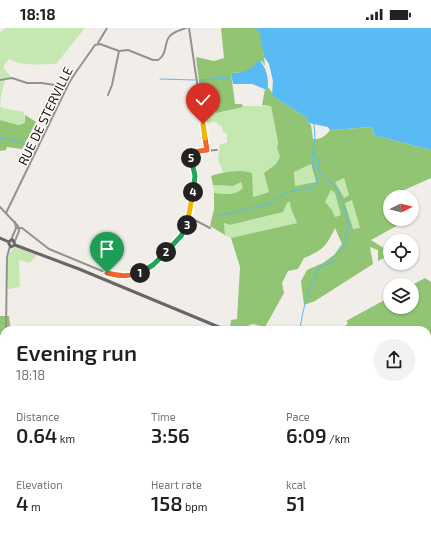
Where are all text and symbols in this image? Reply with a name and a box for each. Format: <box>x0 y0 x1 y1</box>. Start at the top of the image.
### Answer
text: 18:18 <box>20 5 56 23</box>
street label: RUE DE STERVILLE <box>14 64 76 168</box>
pin <box>186 83 220 124</box>
icon: check <box>192 89 214 111</box>
pin: 5 <box>181 148 201 168</box>
text: 5 <box>188 151 194 164</box>
pin: 4 <box>183 182 203 202</box>
text: 4 <box>189 185 197 198</box>
north arrow <box>383 190 419 226</box>
map controls <box>383 190 419 314</box>
pin: 3 <box>177 215 197 235</box>
text: 3 <box>184 218 190 231</box>
pin <box>90 232 124 273</box>
button: locate <box>383 234 419 270</box>
icon: arrive <box>96 238 118 260</box>
pin: 2 <box>156 242 176 262</box>
text: 2 <box>163 245 169 258</box>
pin: 1 <box>130 263 150 283</box>
text: 1 <box>138 266 142 279</box>
button: layers <box>383 278 419 314</box>
text: Evening run <box>16 339 137 365</box>
button: share <box>373 339 415 381</box>
text: 18:18 <box>16 367 45 383</box>
text: Distance <box>16 410 59 423</box>
text: Time <box>151 410 176 423</box>
text: Pace <box>286 410 310 423</box>
text: 0.64 <box>16 423 57 447</box>
text: 3:56 <box>151 423 190 447</box>
text: 6:09 <box>286 423 327 447</box>
text: km <box>57 432 75 445</box>
text: /km <box>327 432 350 445</box>
text: Elevation <box>16 478 63 491</box>
text: Heart rate <box>151 478 202 491</box>
text: kcal <box>286 478 306 491</box>
text: 4 <box>16 491 29 515</box>
text: 158 <box>151 491 183 515</box>
text: 51 <box>286 491 305 515</box>
text: m <box>29 500 41 513</box>
text: bpm <box>183 500 207 513</box>

